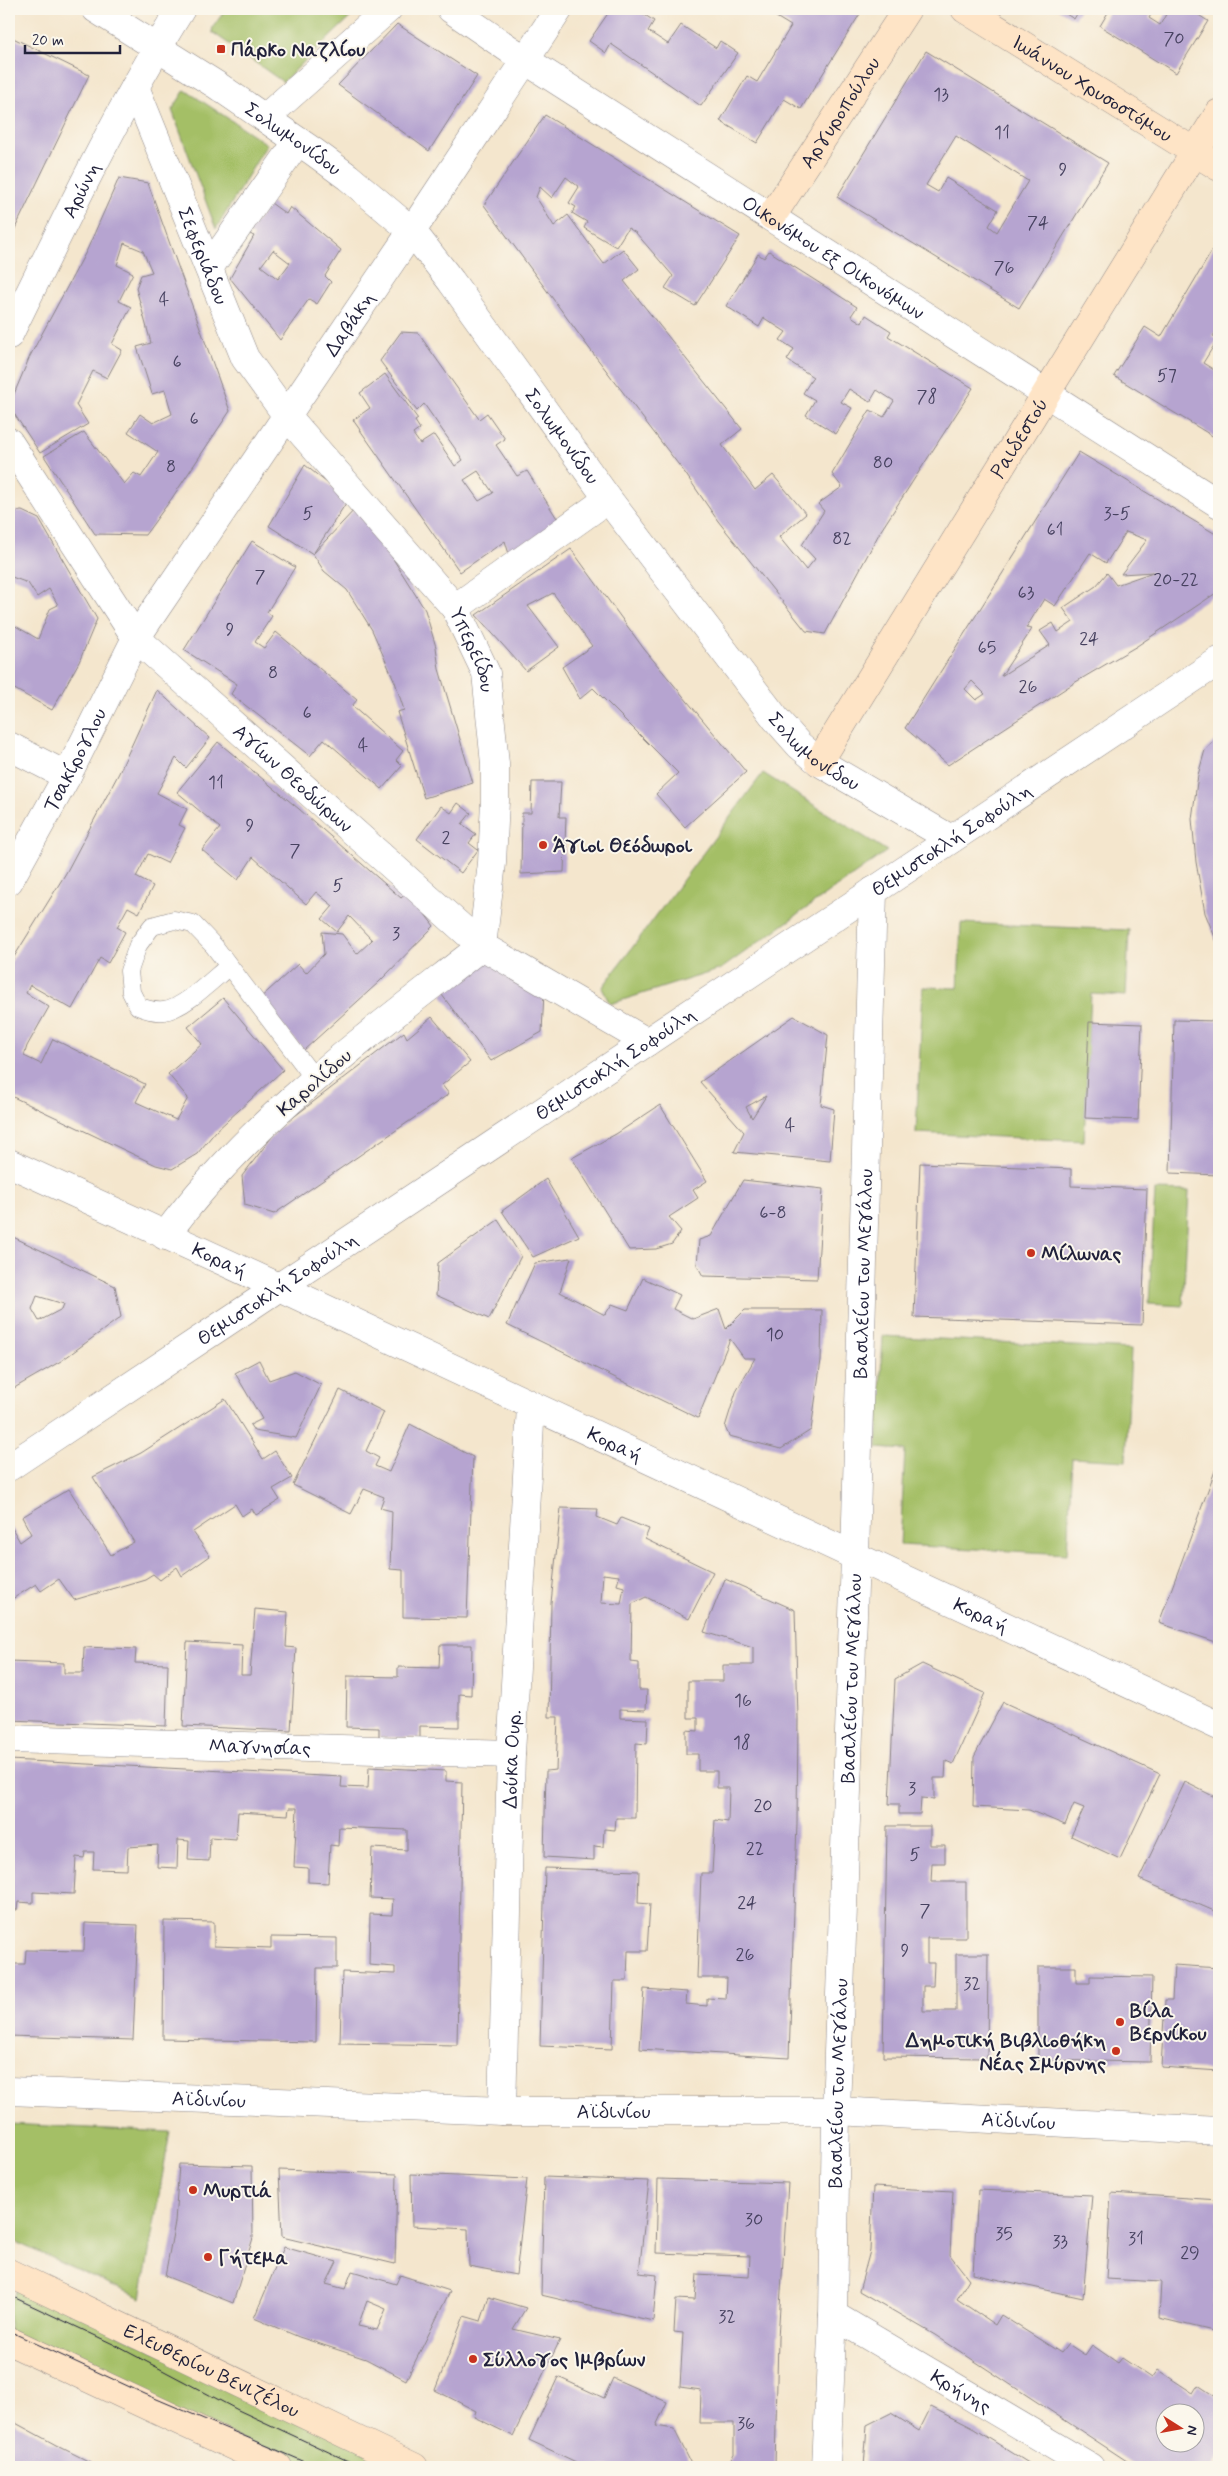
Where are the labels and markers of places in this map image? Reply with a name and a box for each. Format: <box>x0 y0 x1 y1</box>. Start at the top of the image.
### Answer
place label: Πάρκο Ναζλίου <box>231 37 365 64</box>
marker: Πάρκο Ναζλίου <box>215 43 227 55</box>
place label: Άγιοι Θεόδωροι <box>553 833 693 860</box>
marker: Άγιοι Θεόδωροι <box>537 839 549 851</box>
place label: Μίλωνας <box>1041 1241 1122 1268</box>
marker: Μίλωνας <box>1025 1247 1037 1259</box>
place label: Βίλα Βερνίκου <box>1130 1998 1206 2048</box>
marker: Βίλα Βερνίκου <box>1114 2016 1126 2028</box>
place label: Δημοτική Βιβλιοθήκη Νέας Σμύρνης <box>905 2028 1106 2078</box>
marker: Δημοτική Βιβλιοθήκη Νέας Σμύρνης <box>1110 2045 1122 2057</box>
place label: Μυρτιά <box>203 2178 272 2205</box>
marker: Μυρτιά <box>187 2184 199 2196</box>
place label: Γήτεμα <box>218 2245 288 2272</box>
marker: Γήτεμα <box>202 2251 214 2263</box>
place label: Σύλλογος Ιμβρίων <box>483 2347 646 2374</box>
marker: Σύλλογος Ιμβρίων <box>467 2353 479 2365</box>

